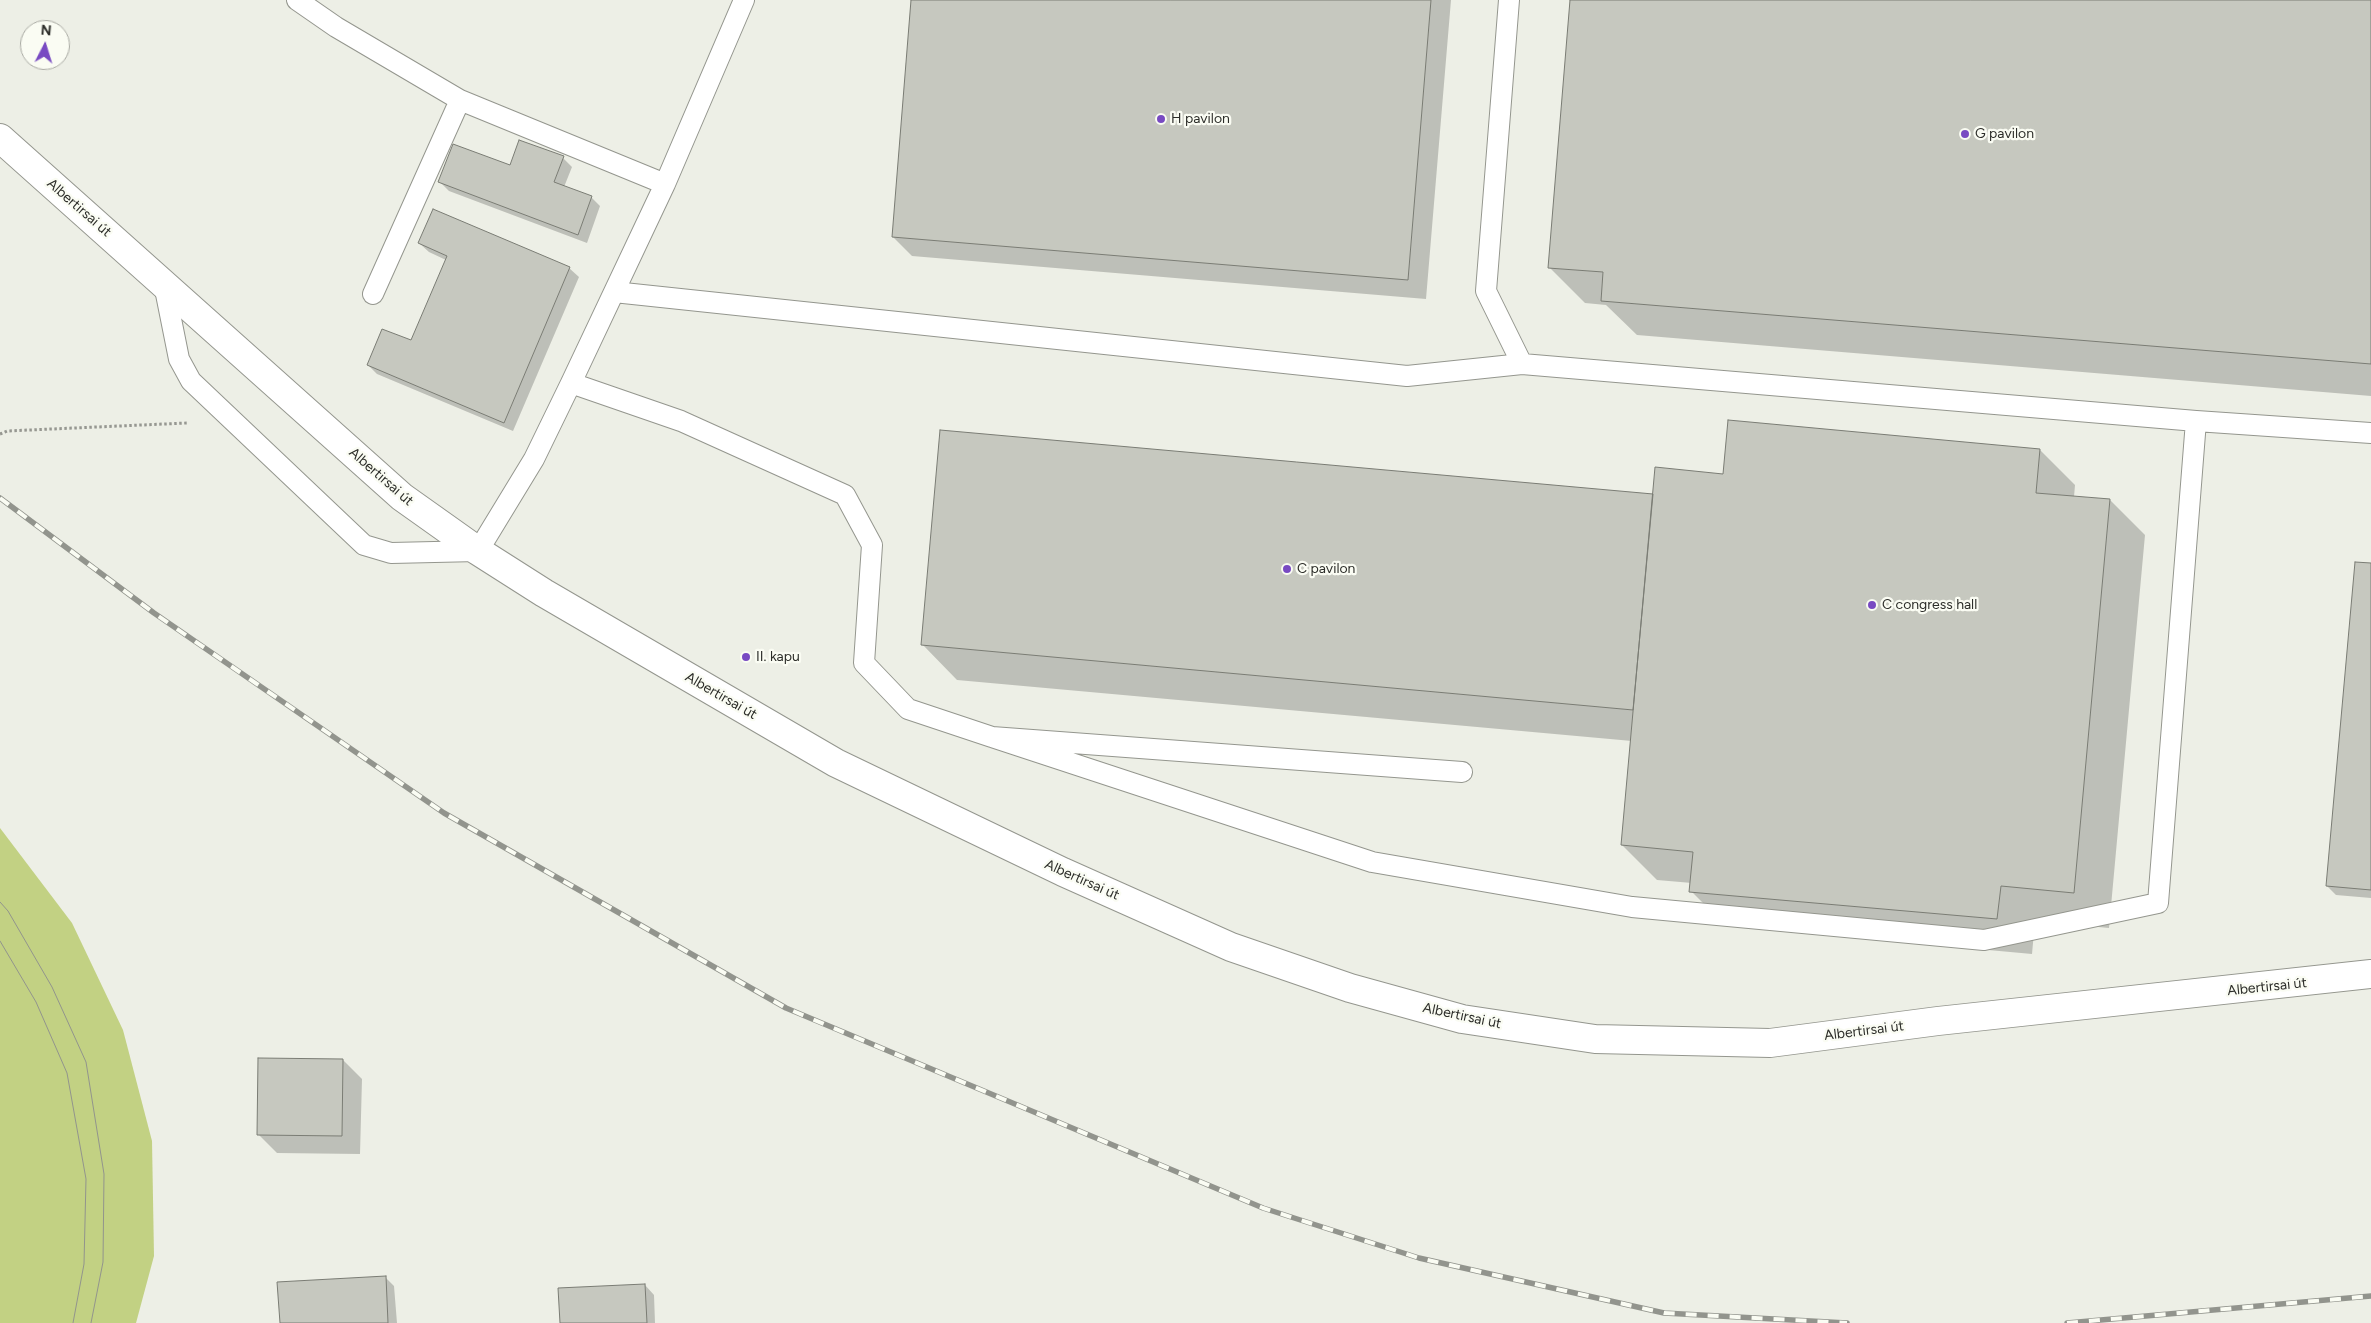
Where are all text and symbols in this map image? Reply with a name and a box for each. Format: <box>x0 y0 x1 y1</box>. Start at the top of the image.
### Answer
north arrow <box>20 20 70 70</box>
text: N <box>40 22 52 39</box>
place label: H pavilon <box>1171 111 1230 127</box>
marker: H pavilon <box>1155 113 1167 125</box>
place label: G pavilon <box>1975 126 2034 142</box>
marker: G pavilon <box>1959 128 1971 140</box>
street label: Albertirsai út <box>43 175 115 241</box>
street label: Albertirsai út <box>345 444 417 510</box>
place label: C pavilon <box>1297 561 1355 577</box>
marker: C pavilon <box>1281 563 1293 575</box>
place label: C congress hall <box>1882 597 1977 613</box>
marker: C congress hall <box>1866 599 1878 611</box>
place label: II. kapu <box>756 649 800 665</box>
marker: II. kapu <box>740 651 752 663</box>
street label: Albertirsai út <box>682 669 760 723</box>
street label: Albertirsai út <box>1042 856 1122 904</box>
street label: Albertirsai út <box>2226 974 2308 1000</box>
street label: Albertirsai út <box>1421 999 1503 1033</box>
street label: Albertirsai út <box>1823 1018 1905 1044</box>

